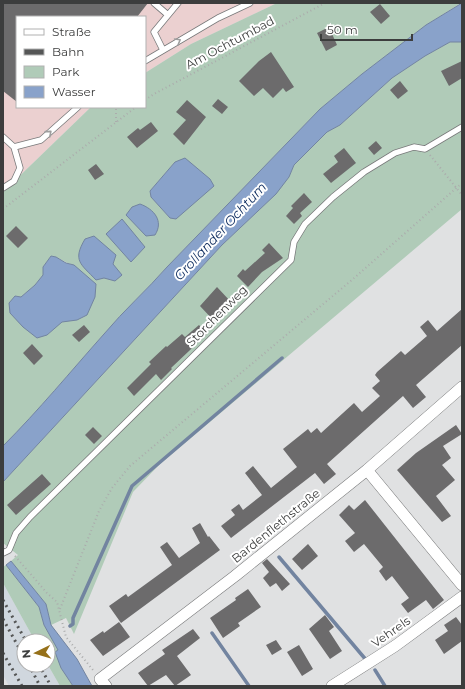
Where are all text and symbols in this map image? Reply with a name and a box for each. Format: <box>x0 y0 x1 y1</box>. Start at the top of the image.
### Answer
street label: Am Ochtumbad <box>183 13 277 72</box>
legend <box>16 16 146 108</box>
scale bar <box>321 16 412 42</box>
text: 50 m <box>327 22 358 37</box>
text: Straße <box>52 24 91 39</box>
one-way arrow <box>174 38 181 46</box>
text: Bahn <box>52 44 84 59</box>
text: Park <box>52 64 80 79</box>
text: Wasser <box>52 84 96 99</box>
one-way arrow <box>44 130 52 137</box>
water label: Grollander Ochtum <box>171 179 269 283</box>
street label: Storchenweg <box>183 282 250 349</box>
street label: Bardenflethstraße <box>229 485 323 566</box>
street label: Vehrels <box>368 613 413 650</box>
north arrow <box>16 633 56 673</box>
text: N <box>19 649 33 659</box>

